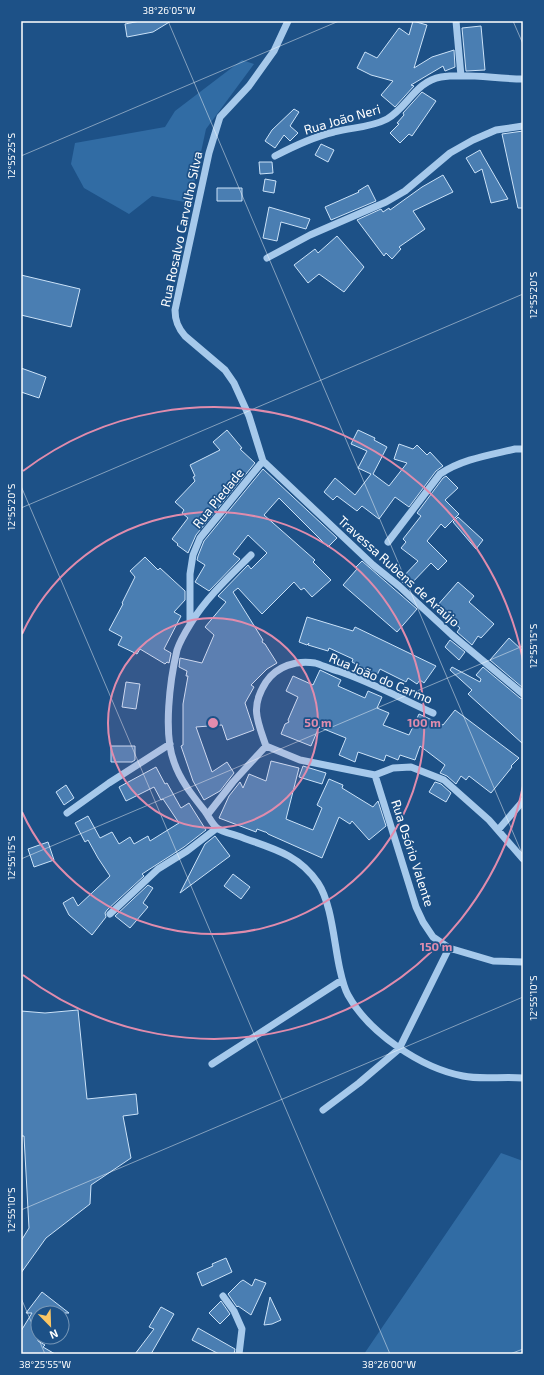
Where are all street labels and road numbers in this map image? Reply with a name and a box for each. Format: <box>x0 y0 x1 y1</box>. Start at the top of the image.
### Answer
street label: Rua João Neri <box>302 100 382 138</box>
street label: Rua Rosalvo Carvalho Silva <box>157 150 205 308</box>
street label: Rua Piedade <box>189 465 247 531</box>
street label: Travessa Rubens de Araújo <box>335 512 463 630</box>
street label: Rua João do Carmo <box>327 649 435 707</box>
street label: Rua Osório Valente <box>388 797 438 909</box>

